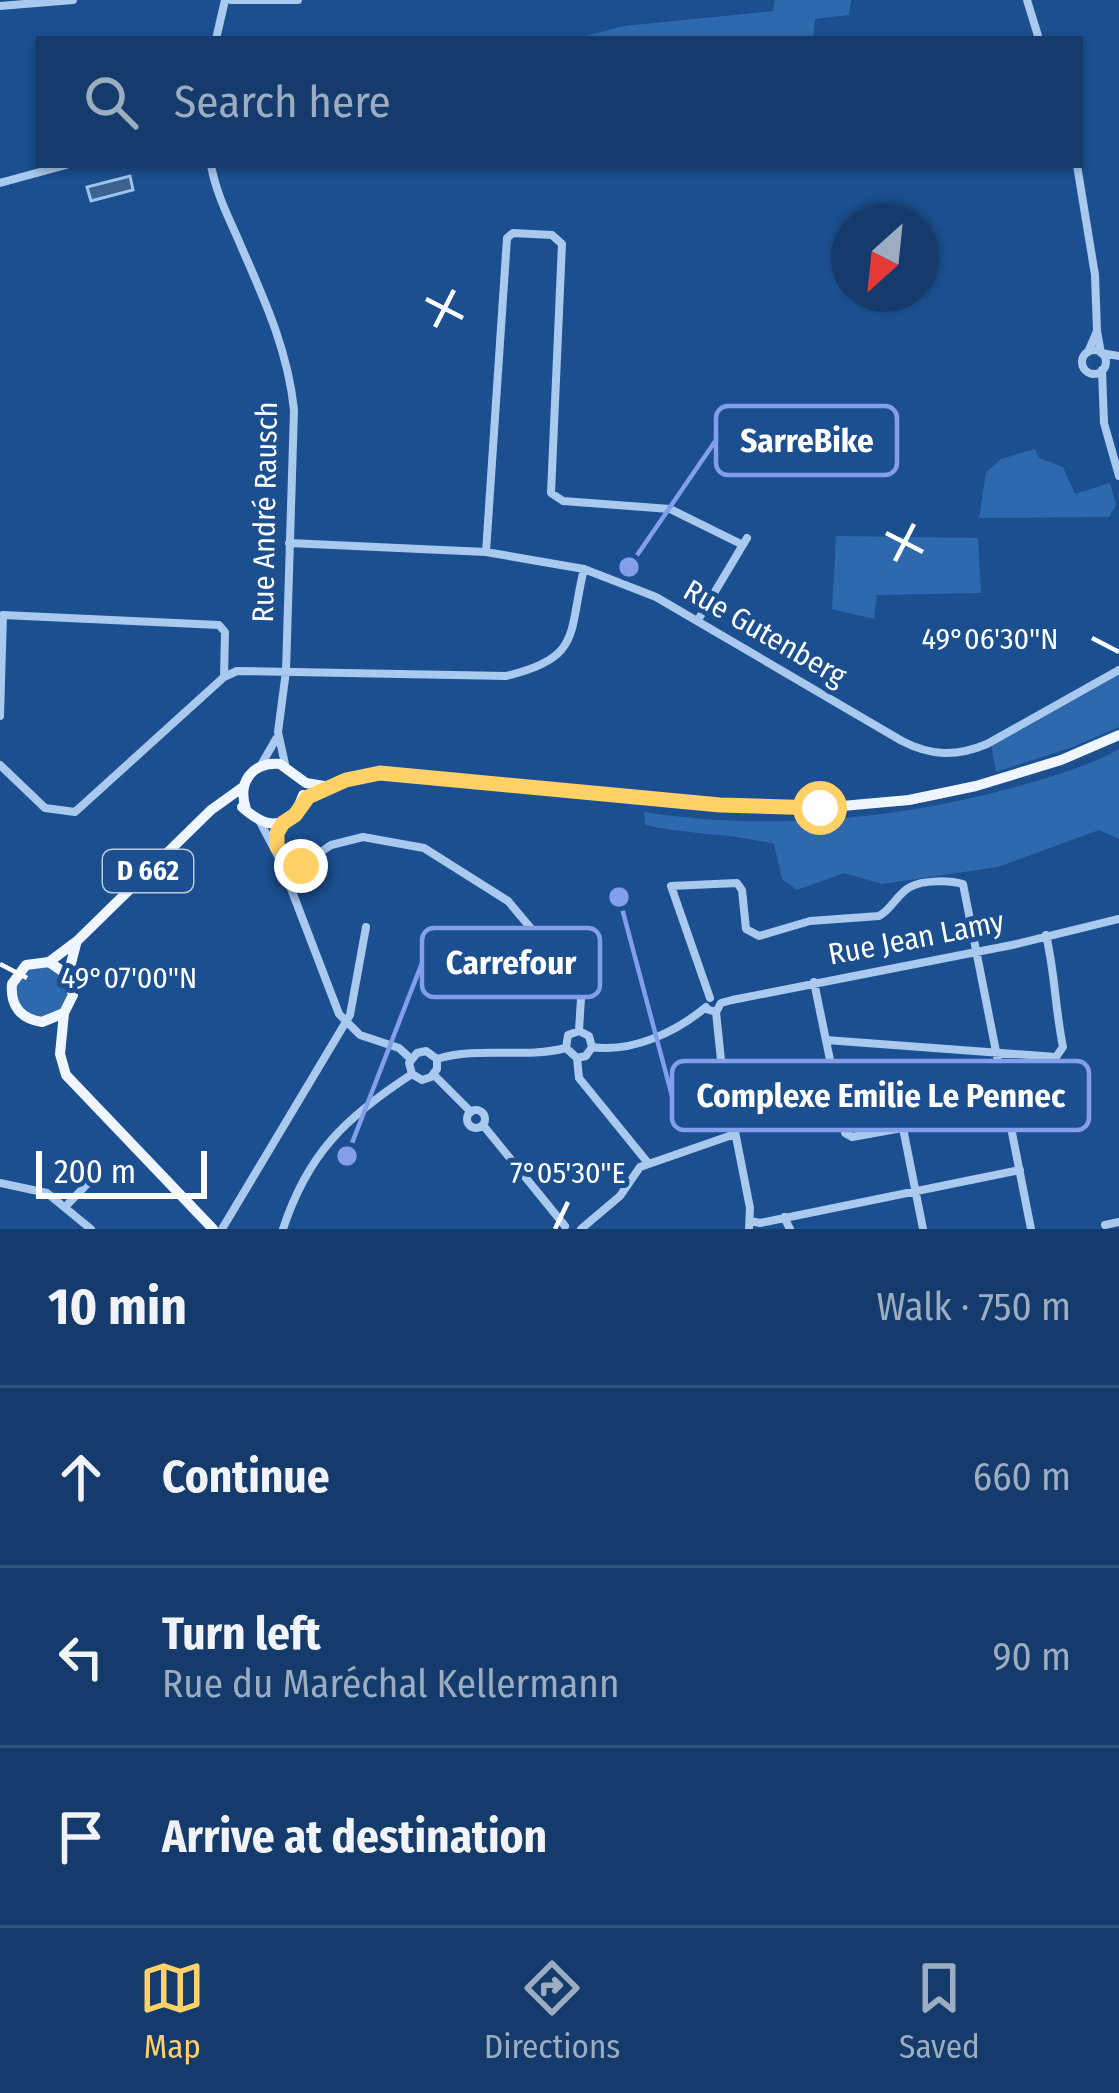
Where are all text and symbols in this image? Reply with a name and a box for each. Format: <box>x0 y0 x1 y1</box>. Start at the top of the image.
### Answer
search box <box>36 36 1083 168</box>
icon: search <box>78 69 144 135</box>
text: Search here <box>174 75 391 129</box>
north arrow <box>831 204 939 312</box>
street label: Rue André Rausch <box>245 401 285 623</box>
callout: SarreBike <box>716 406 897 475</box>
text: SarreBike <box>740 421 874 461</box>
street label: Rue Gutenberg <box>677 572 853 694</box>
text: 49°06'30"N <box>921 621 1059 657</box>
route start <box>793 781 847 835</box>
route end <box>274 839 328 893</box>
road number: D 662 <box>103 850 193 892</box>
street label: Rue Jean Lamy <box>825 903 1008 973</box>
callout: Carrefour <box>422 928 600 997</box>
text: Carrefour <box>446 943 577 983</box>
text: 49°07'00"N <box>61 960 197 996</box>
callout: Complexe Emilie Le Pennec <box>672 1061 1089 1130</box>
text: Complexe Emilie Le Pennec <box>696 1076 1066 1116</box>
scale bar <box>36 1145 207 1198</box>
text: 200 m <box>54 1152 136 1192</box>
text: 7°05'30"E <box>510 1155 626 1191</box>
text: 10 min <box>48 1276 187 1338</box>
text: Walk · 750 m <box>877 1284 1071 1330</box>
icon: ahead <box>48 1444 114 1510</box>
text: Continue <box>162 1450 330 1504</box>
text: 660 m <box>973 1454 1071 1500</box>
text: Turn left <box>162 1607 321 1661</box>
icon: left <box>48 1624 114 1690</box>
text: 90 m <box>993 1634 1071 1680</box>
text: Rue du Maréchal Kellermann <box>162 1661 619 1707</box>
icon: arrive <box>48 1804 114 1870</box>
text: Arrive at destination <box>162 1810 547 1864</box>
tab: Map <box>139 1955 205 2067</box>
tab: Directions <box>484 1955 620 2067</box>
tab: Saved <box>899 1955 980 2067</box>

